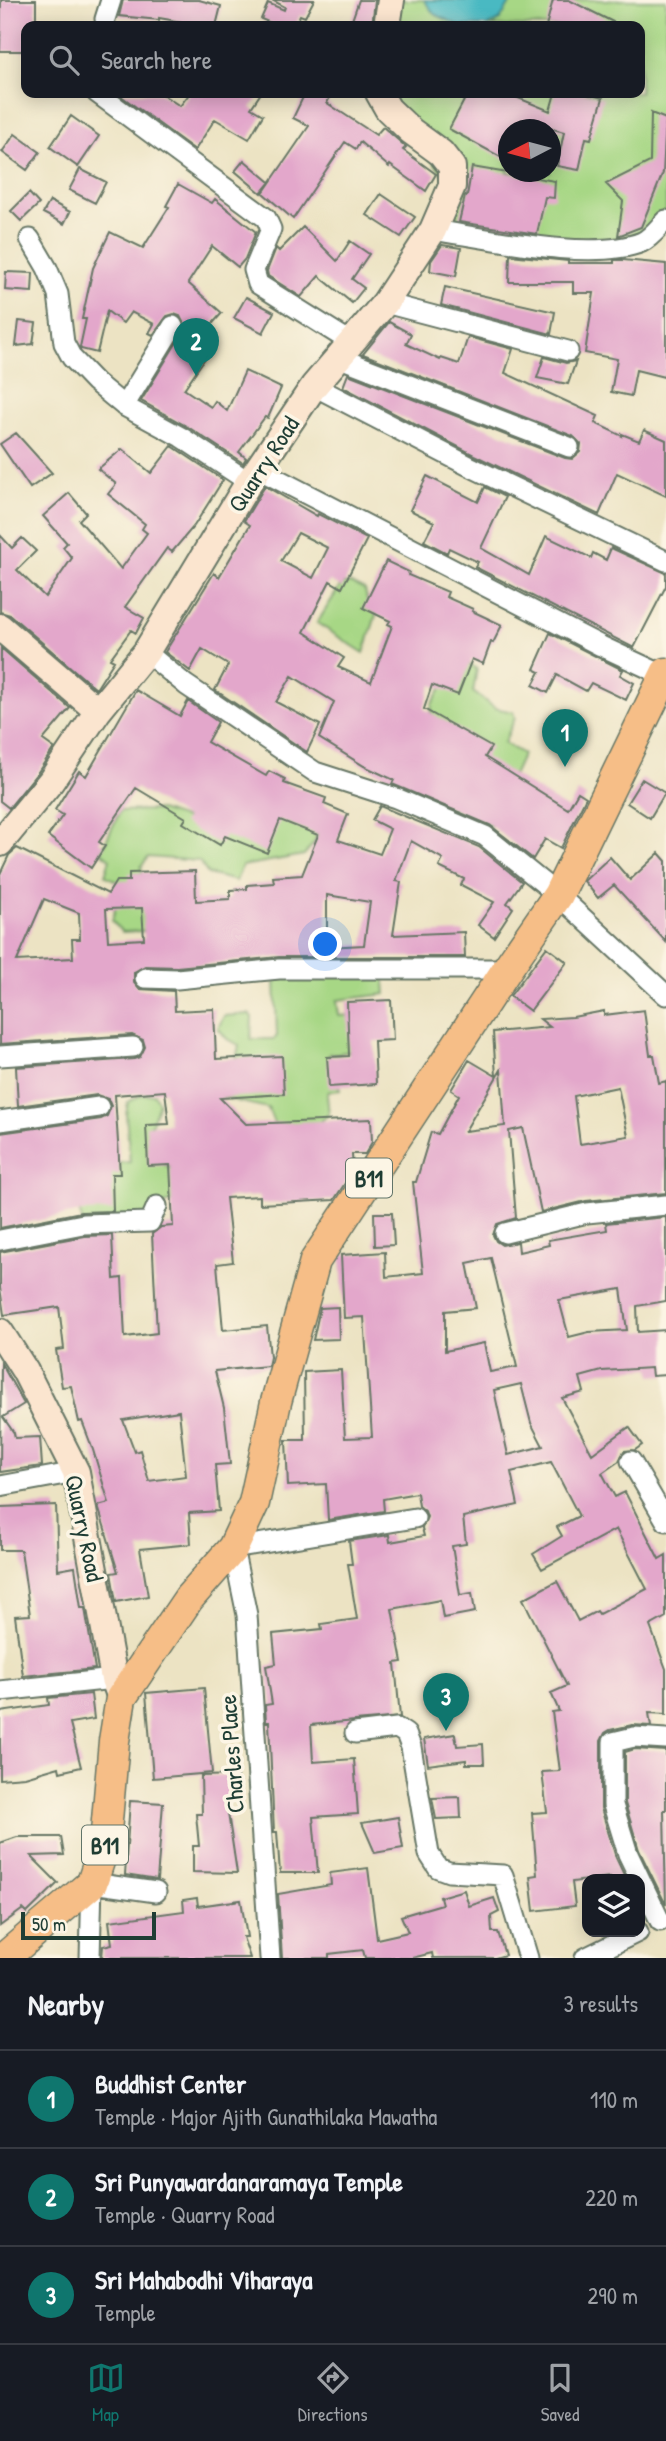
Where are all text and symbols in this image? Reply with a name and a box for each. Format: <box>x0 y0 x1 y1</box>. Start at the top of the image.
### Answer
search box <box>21 21 645 98</box>
icon: search <box>45 41 83 79</box>
text: Search here <box>101 42 212 77</box>
north arrow <box>498 119 561 182</box>
pin: 2 <box>173 318 219 376</box>
street label: Quarry Road <box>220 410 306 518</box>
pin: 1 <box>542 709 588 767</box>
your location <box>308 927 342 961</box>
road number: B11 <box>346 1158 392 1198</box>
street label: Quarry Road <box>58 1472 112 1584</box>
pin: 3 <box>423 1673 469 1731</box>
street label: Charles Place <box>211 1693 251 1814</box>
road number: B11 <box>82 1826 128 1864</box>
map controls <box>582 1874 645 1937</box>
button: layers <box>582 1874 645 1937</box>
scale bar <box>21 1909 156 1941</box>
text: 50 m <box>32 1911 66 1937</box>
text: Nearby <box>28 1984 104 2024</box>
text: 3 results <box>563 1988 638 2019</box>
text: Buddhist Center <box>95 2066 246 2101</box>
text: 1 <box>47 2084 55 2115</box>
text: 110 m <box>590 2084 638 2115</box>
text: Temple · Major Ajith Gunathilaka Mawatha <box>95 2101 437 2132</box>
text: Sri Punyawardanaramaya Temple <box>95 2164 403 2199</box>
text: 2 <box>46 2182 56 2213</box>
text: 220 m <box>585 2182 638 2213</box>
text: Temple · Quarry Road <box>95 2199 275 2230</box>
text: Sri Mahabodhi Viharaya <box>95 2262 313 2297</box>
text: 3 <box>46 2280 56 2311</box>
text: 290 m <box>588 2280 638 2311</box>
text: Temple <box>95 2297 156 2328</box>
tab: Map <box>87 2359 125 2427</box>
tab: Directions <box>298 2359 368 2427</box>
tab: Saved <box>541 2359 579 2427</box>

